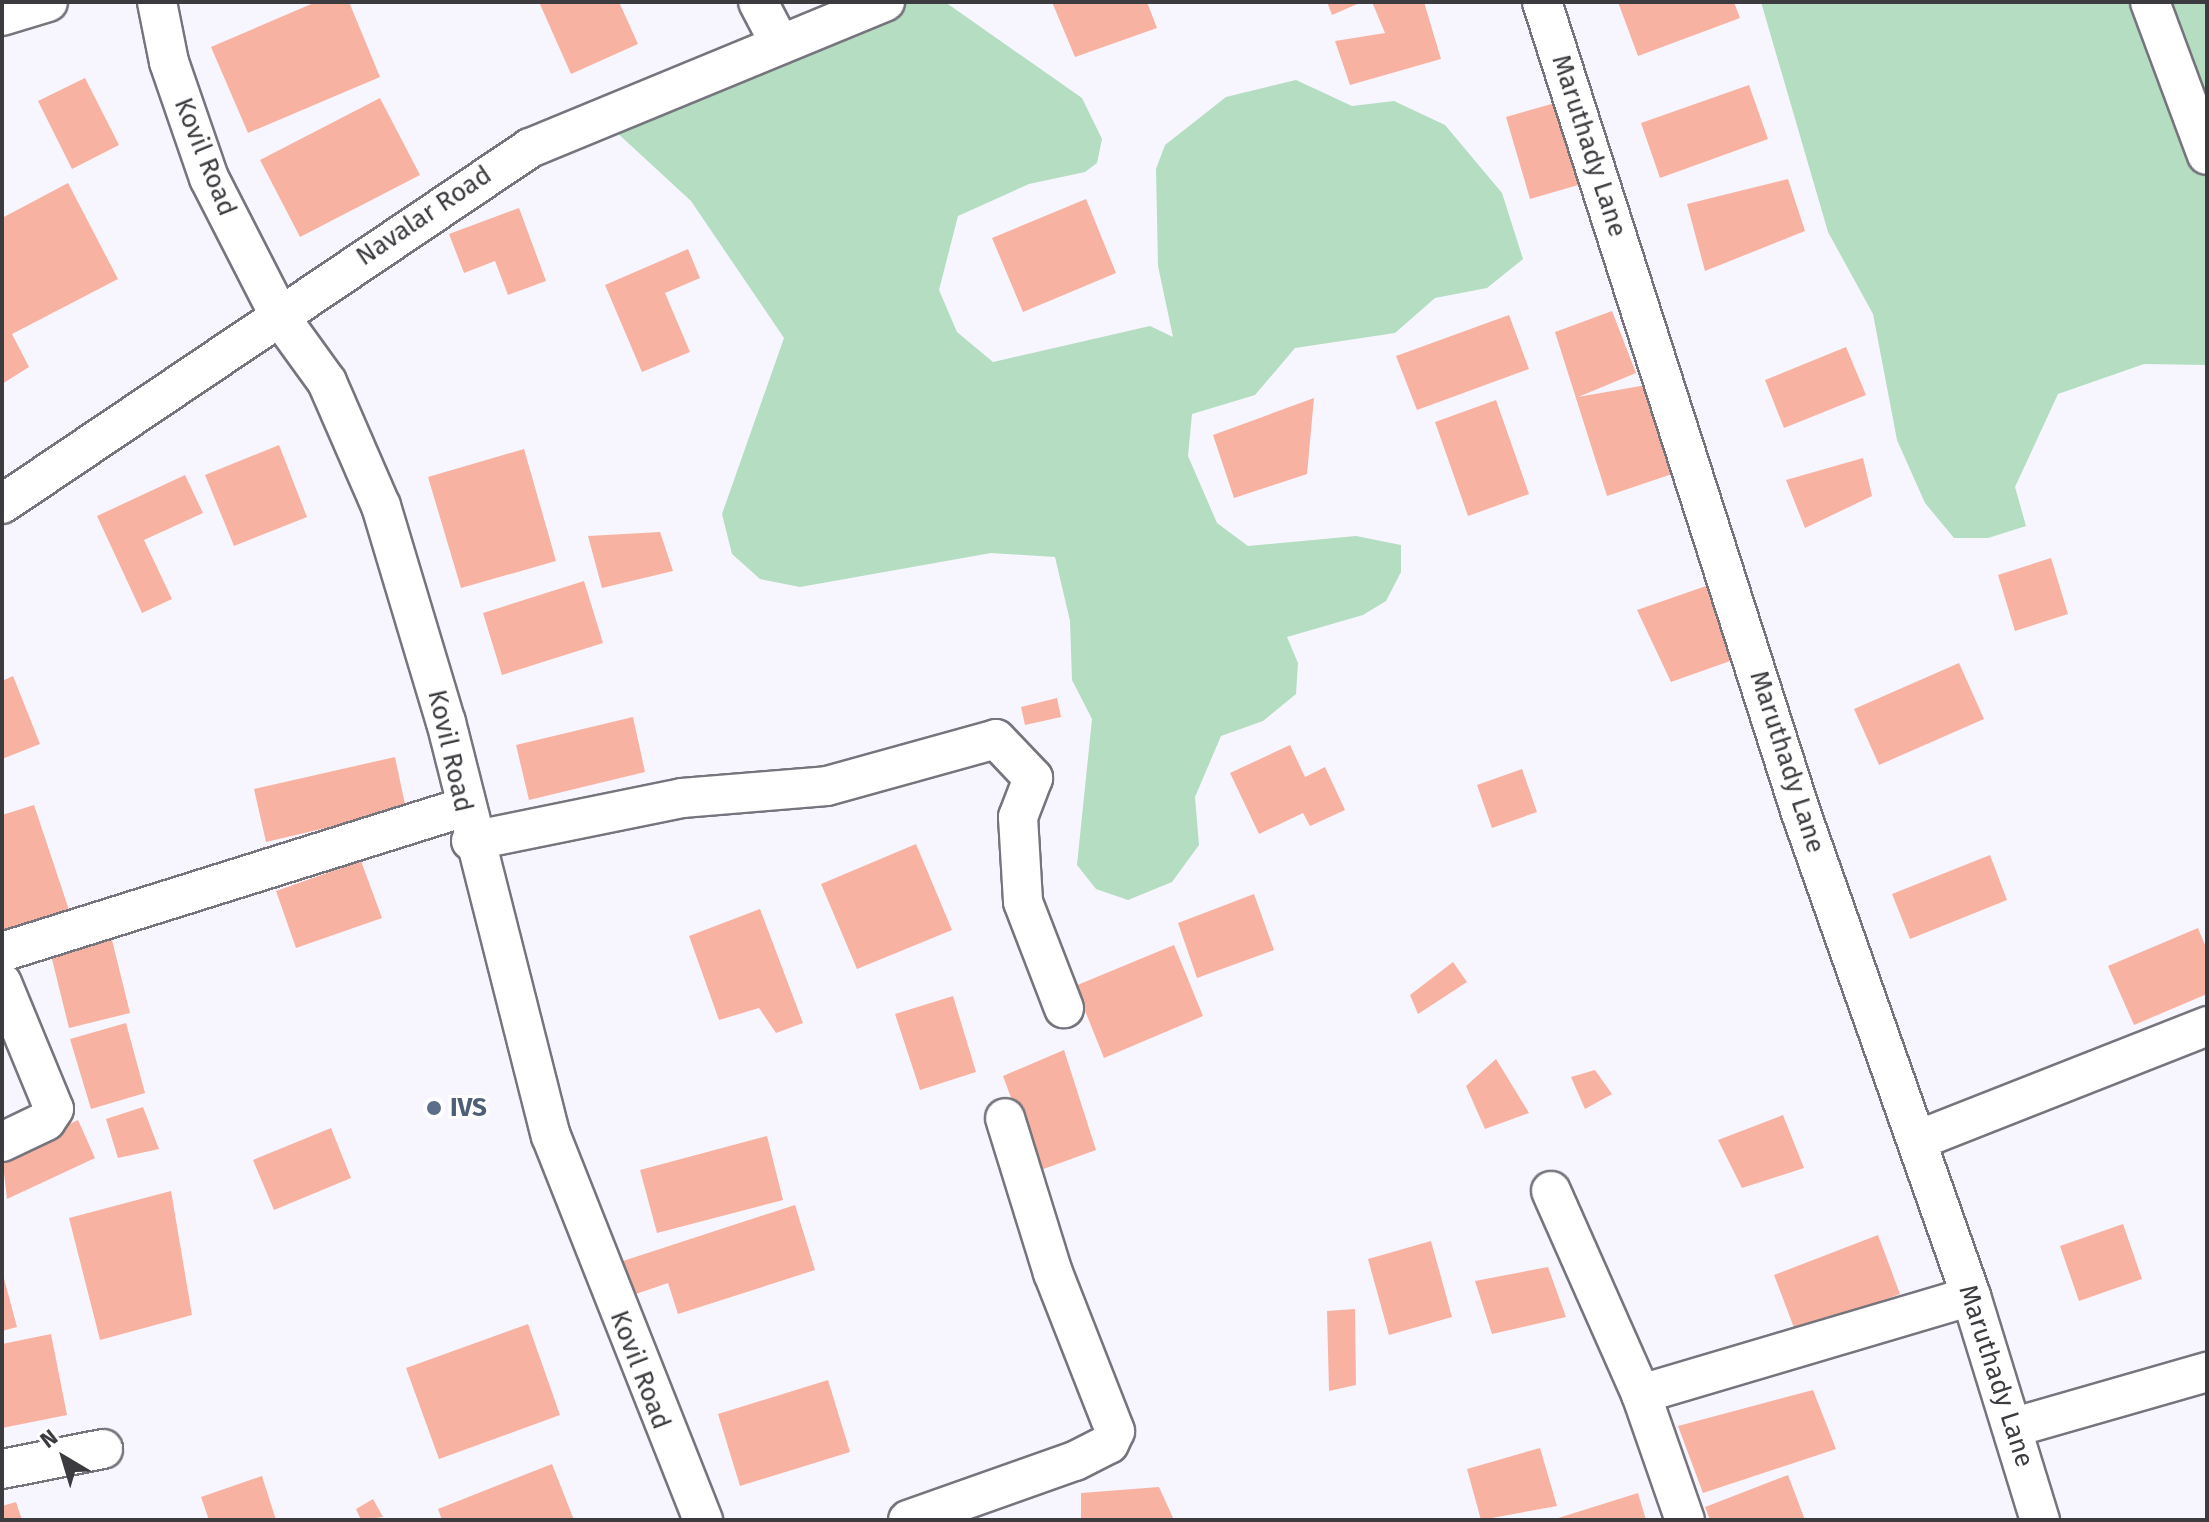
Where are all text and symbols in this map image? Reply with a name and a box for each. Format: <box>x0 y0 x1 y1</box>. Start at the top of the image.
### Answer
street label: Maruthady Lane <box>1545 51 1633 241</box>
street label: Kovil Road <box>167 93 243 221</box>
street label: Navalar Road <box>350 159 498 273</box>
street label: Maruthady Lane <box>1743 667 1831 857</box>
street label: Kovil Road <box>421 687 479 815</box>
place label: IVS <box>450 1092 487 1124</box>
marker: IVS <box>425 1099 443 1117</box>
street label: Maruthady Lane <box>1952 1281 2040 1471</box>
street label: Kovil Road <box>603 1306 677 1434</box>
north arrow <box>24 1418 104 1498</box>
text: N <box>35 1424 63 1454</box>

